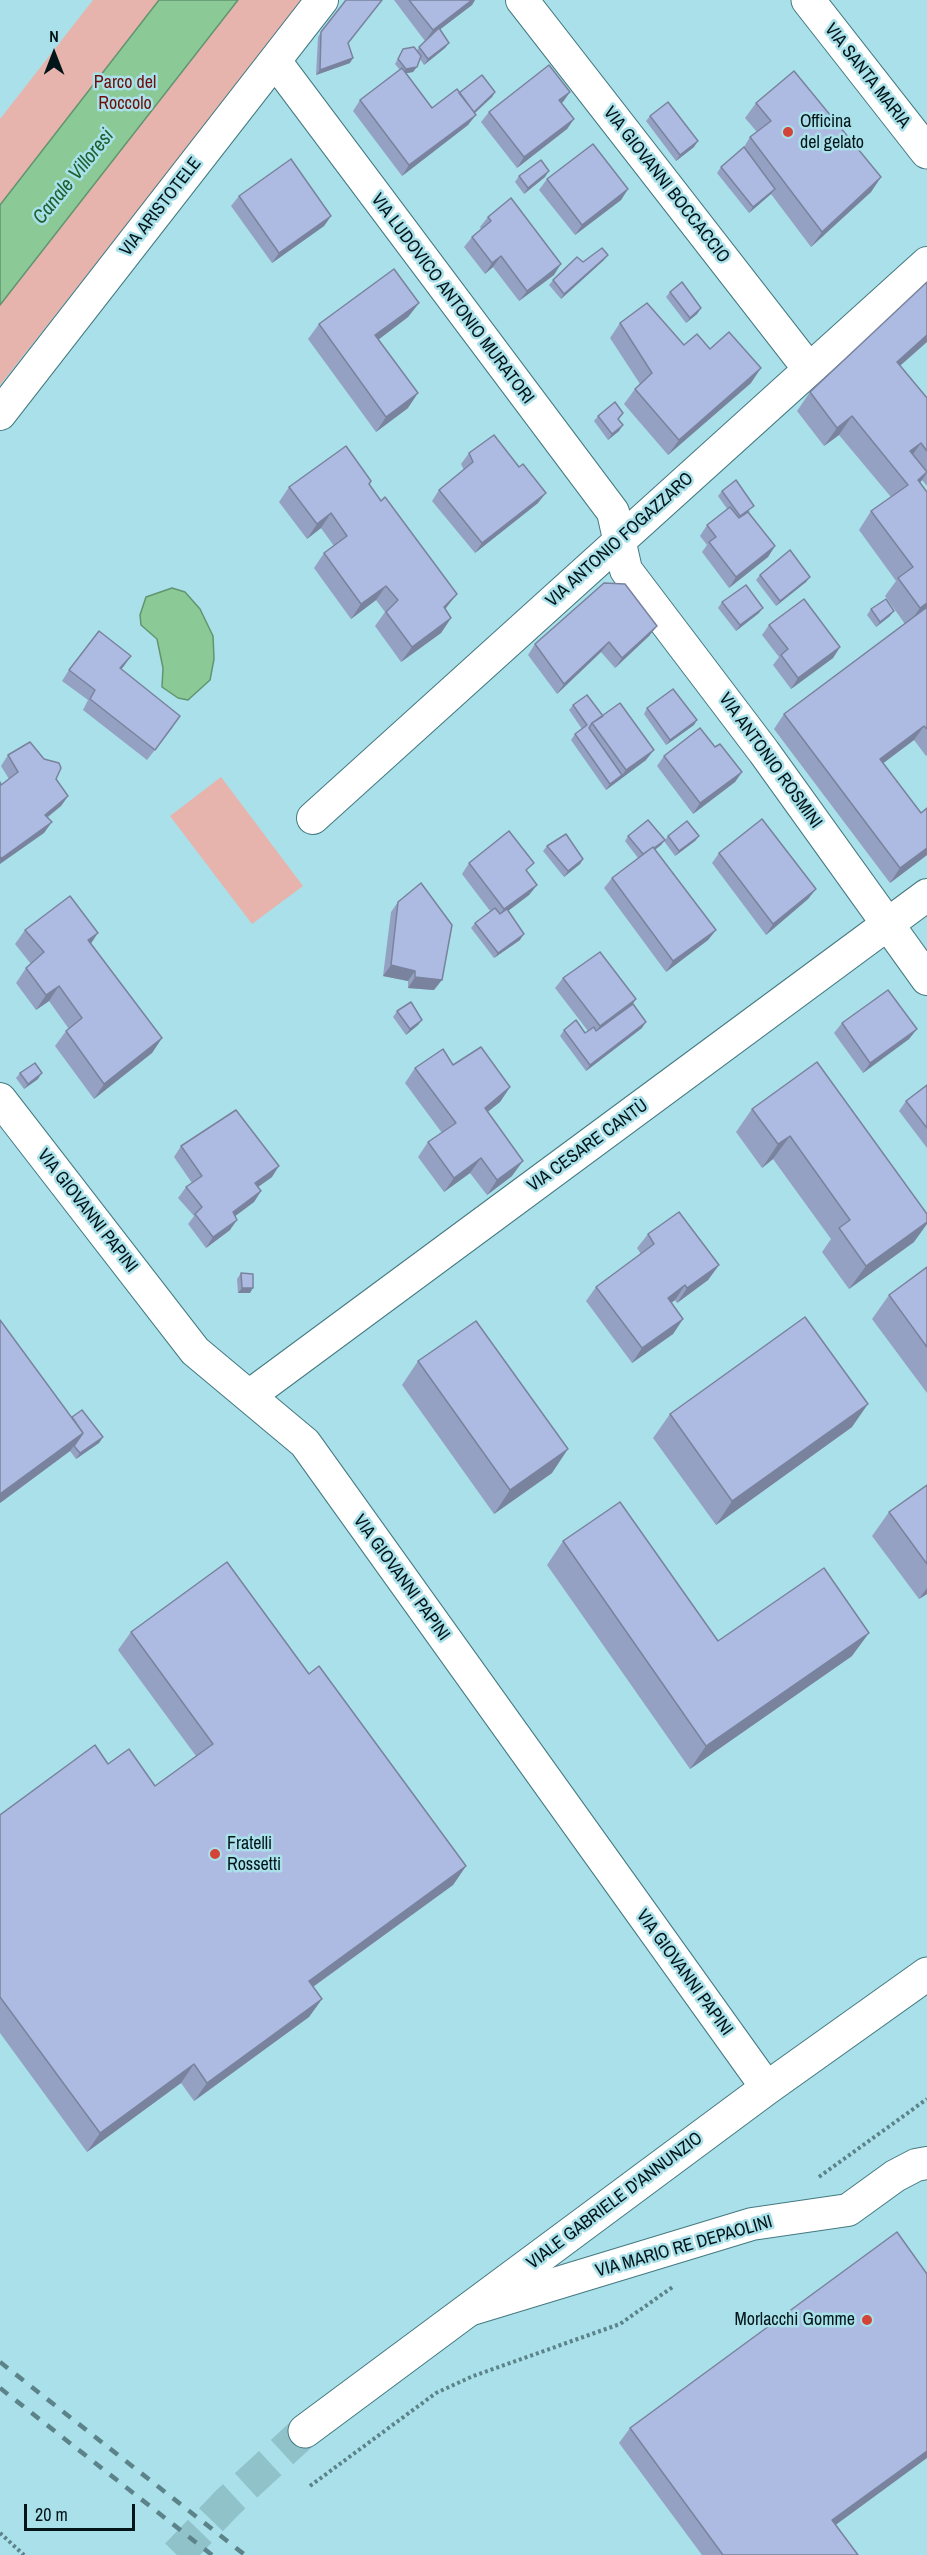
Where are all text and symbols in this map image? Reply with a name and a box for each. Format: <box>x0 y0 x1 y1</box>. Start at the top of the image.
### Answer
street label: VIA SANTA MARIA <box>819 19 915 133</box>
north arrow <box>24 24 84 84</box>
text: N <box>49 25 59 47</box>
park label: Parco del Roccolo <box>94 72 156 115</box>
street label: VIA GIOVANNI BOCCACCIO <box>598 103 734 267</box>
place label: Officina del gelato <box>800 111 864 154</box>
water label: Canale Villoresi <box>28 125 120 229</box>
marker: Officina del gelato <box>781 125 795 139</box>
street label: VIA ARISTOTELE <box>116 153 206 261</box>
street label: VIA LUDOVICO ANTONIO MURATORI <box>366 190 538 408</box>
street label: VIA ANTONIO FOGAZZARO <box>542 468 698 612</box>
street label: VIA ANTONIO ROSMINI <box>714 689 826 833</box>
street label: VIA CESARE CANTÙ <box>524 1095 652 1197</box>
street label: VIA GIOVANNI PAPINI <box>32 1145 142 1277</box>
street label: VIA GIOVANNI PAPINI <box>348 1511 454 1645</box>
place label: Fratelli Rossetti <box>227 1833 281 1876</box>
marker: Fratelli Rossetti <box>208 1847 222 1861</box>
street label: VIA GIOVANNI PAPINI <box>631 1906 737 2040</box>
street label: VIALE GABRIELE D'ANNUNZIO <box>523 2128 707 2274</box>
street label: VIA MARIO RE DEPAOLINI <box>593 2211 775 2283</box>
place label: Morlacchi Gomme <box>734 2309 855 2331</box>
marker: Morlacchi Gomme <box>860 2313 874 2327</box>
scale bar <box>27 2492 138 2530</box>
text: 20 m <box>35 2502 68 2527</box>

